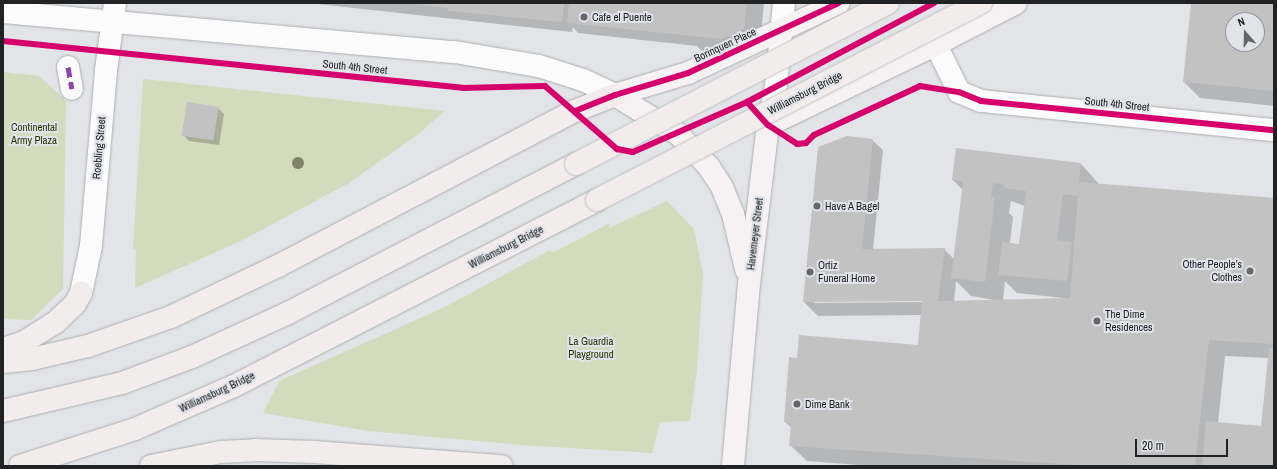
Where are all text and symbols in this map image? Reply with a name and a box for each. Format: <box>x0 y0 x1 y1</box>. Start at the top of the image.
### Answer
place label: Cafe el Puente <box>592 10 652 24</box>
marker: Cafe el Puente <box>579 12 589 22</box>
north arrow <box>1225 12 1265 52</box>
text: N <box>1236 14 1247 29</box>
street label: Borinquen Place <box>692 25 758 65</box>
street label: South 4th Street <box>322 57 388 77</box>
street label: Williamsburg Bridge <box>766 69 844 117</box>
street label: South 4th Street <box>1084 94 1150 114</box>
street label: Roebling Street <box>90 116 108 180</box>
park label: Continental Army Plaza <box>11 121 57 147</box>
street label: Havemeyer Street <box>744 197 766 271</box>
place label: Have A Bagel <box>825 199 880 213</box>
marker: Have A Bagel <box>812 201 822 211</box>
street label: Williamsburg Bridge <box>467 223 545 271</box>
place label: Other People’s Clothes <box>1182 258 1242 284</box>
place label: Ortiz Funeral Home <box>818 259 875 285</box>
marker: Other People’s Clothes <box>1245 266 1255 276</box>
marker: Ortiz Funeral Home <box>805 267 815 277</box>
place label: The Dime Residences <box>1105 308 1153 334</box>
marker: The Dime Residences <box>1092 316 1102 326</box>
park label: La Guardia Playground <box>568 335 614 361</box>
street label: Williamsburg Bridge <box>177 369 257 415</box>
place label: Dime Bank <box>805 397 850 411</box>
marker: Dime Bank <box>792 399 802 409</box>
scale bar <box>1137 431 1230 457</box>
text: 20 m <box>1142 438 1164 454</box>

